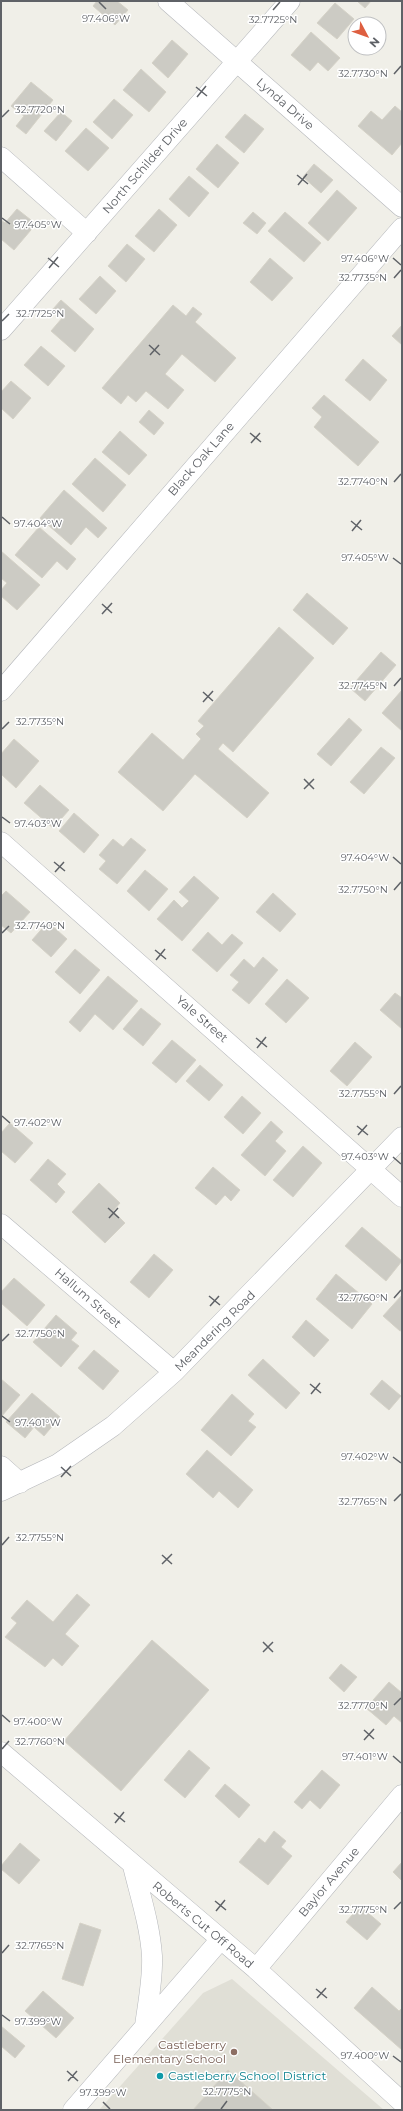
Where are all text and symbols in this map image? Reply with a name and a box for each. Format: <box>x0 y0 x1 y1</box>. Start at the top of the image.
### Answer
text: 97.406°W <box>82 12 130 25</box>
text: 32.7725°N <box>249 13 297 26</box>
north arrow <box>347 16 387 56</box>
text: N <box>366 35 383 51</box>
text: 32.7730°N <box>338 67 388 80</box>
street label: Lynda Drive <box>253 75 317 133</box>
text: 32.7720°N <box>15 103 65 116</box>
street label: North Schilder Drive <box>99 115 190 217</box>
text: 97.405°W <box>14 218 62 231</box>
text: 97.406°W <box>341 252 389 265</box>
text: 32.7735°N <box>339 271 387 284</box>
text: 32.7725°N <box>16 307 64 320</box>
street label: Black Oak Lane <box>164 419 237 499</box>
text: 32.7740°N <box>338 475 388 488</box>
text: 97.404°W <box>14 517 62 530</box>
text: 97.405°W <box>341 551 389 564</box>
text: 32.7745°N <box>339 679 387 692</box>
text: 32.7735°N <box>16 715 64 728</box>
text: 97.403°W <box>14 817 62 830</box>
text: 97.404°W <box>341 851 389 864</box>
text: 32.7750°N <box>338 883 388 896</box>
text: 32.7740°N <box>15 919 65 932</box>
street label: Yale Street <box>173 992 231 1045</box>
text: 32.7755°N <box>339 1087 387 1100</box>
text: 97.402°W <box>14 1116 62 1129</box>
text: 97.403°W <box>341 1150 389 1163</box>
street label: Hallum Street <box>52 1265 125 1331</box>
street label: Meandering Road <box>171 1287 258 1374</box>
text: 32.7760°N <box>338 1291 388 1304</box>
text: 32.7750°N <box>15 1327 65 1340</box>
text: 97.401°W <box>15 1416 61 1429</box>
text: 97.402°W <box>341 1450 389 1463</box>
text: 32.7765°N <box>339 1495 387 1508</box>
text: 32.7755°N <box>16 1531 64 1544</box>
text: 32.7770°N <box>338 1699 388 1712</box>
text: 97.400°W <box>14 1715 62 1728</box>
text: 32.7760°N <box>15 1735 65 1748</box>
text: 97.401°W <box>342 1750 388 1763</box>
street label: Baylor Avenue <box>295 1844 362 1920</box>
street label: Roberts Cut Off Road <box>150 1878 257 1971</box>
text: 32.7775°N <box>339 1903 387 1916</box>
text: 32.7765°N <box>16 1939 64 1952</box>
text: 97.399°W <box>14 2015 62 2028</box>
place label: Castleberry Elementary School <box>113 2037 226 2066</box>
marker: Castleberry Elementary School <box>229 2047 239 2057</box>
text: 97.400°W <box>341 2049 389 2062</box>
place label: Castleberry School District <box>168 2068 326 2083</box>
marker: Castleberry School District <box>155 2071 165 2081</box>
text: 32.7775°N <box>203 2085 251 2098</box>
text: 97.399°W <box>79 2086 127 2099</box>

